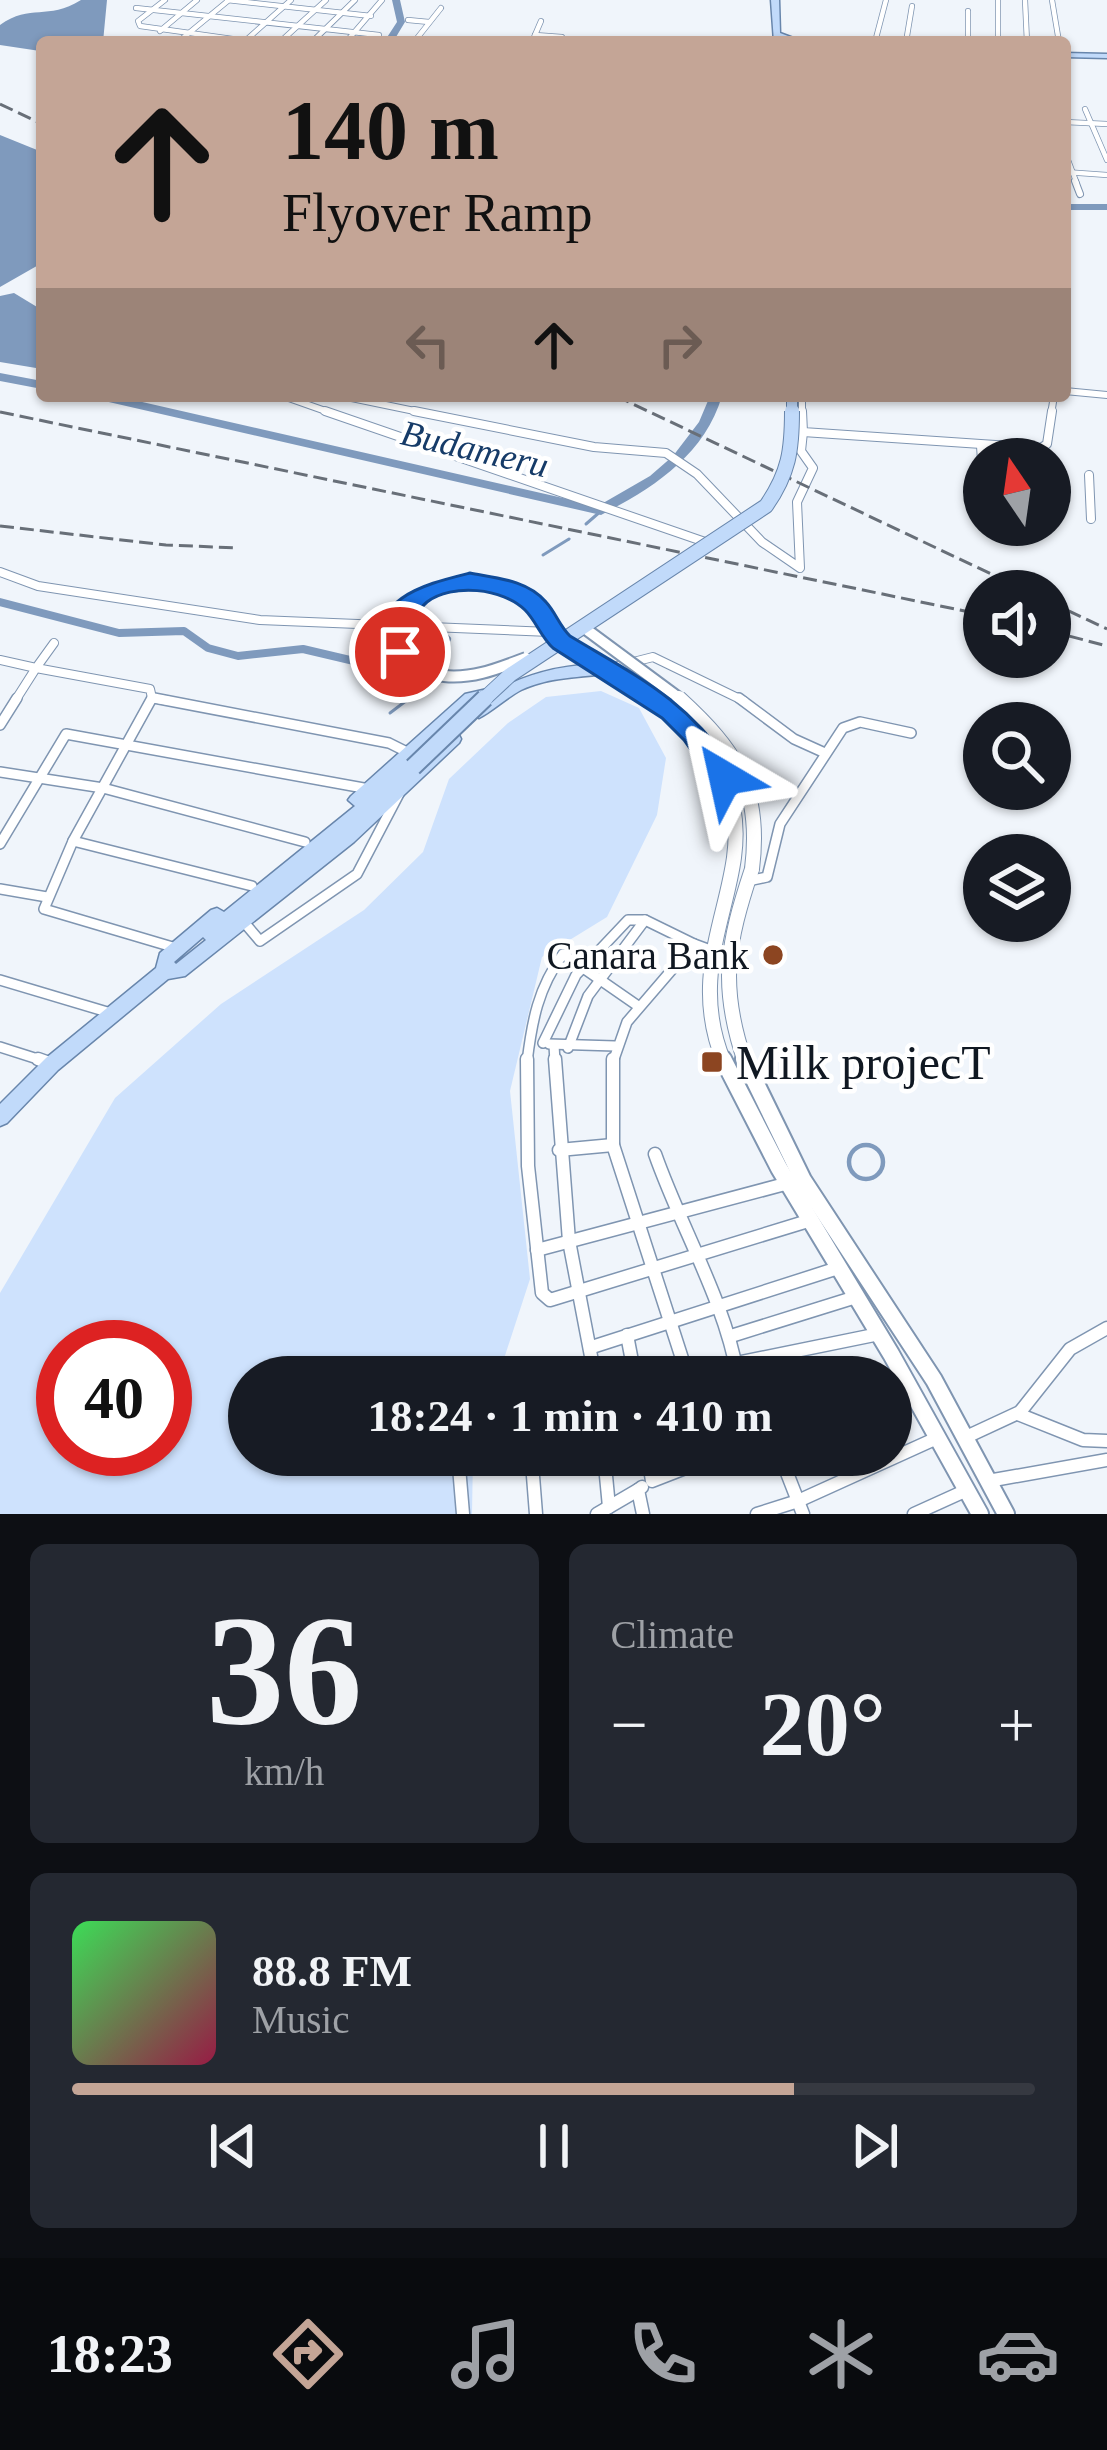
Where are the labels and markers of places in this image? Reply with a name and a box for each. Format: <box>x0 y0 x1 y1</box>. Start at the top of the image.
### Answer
pin <box>349 601 451 703</box>
place label: Canara Bank <box>546 934 749 977</box>
marker: Canara Bank <box>760 942 786 968</box>
place label: Milk projecT <box>736 1036 991 1089</box>
marker: Milk projecT <box>699 1049 725 1075</box>

